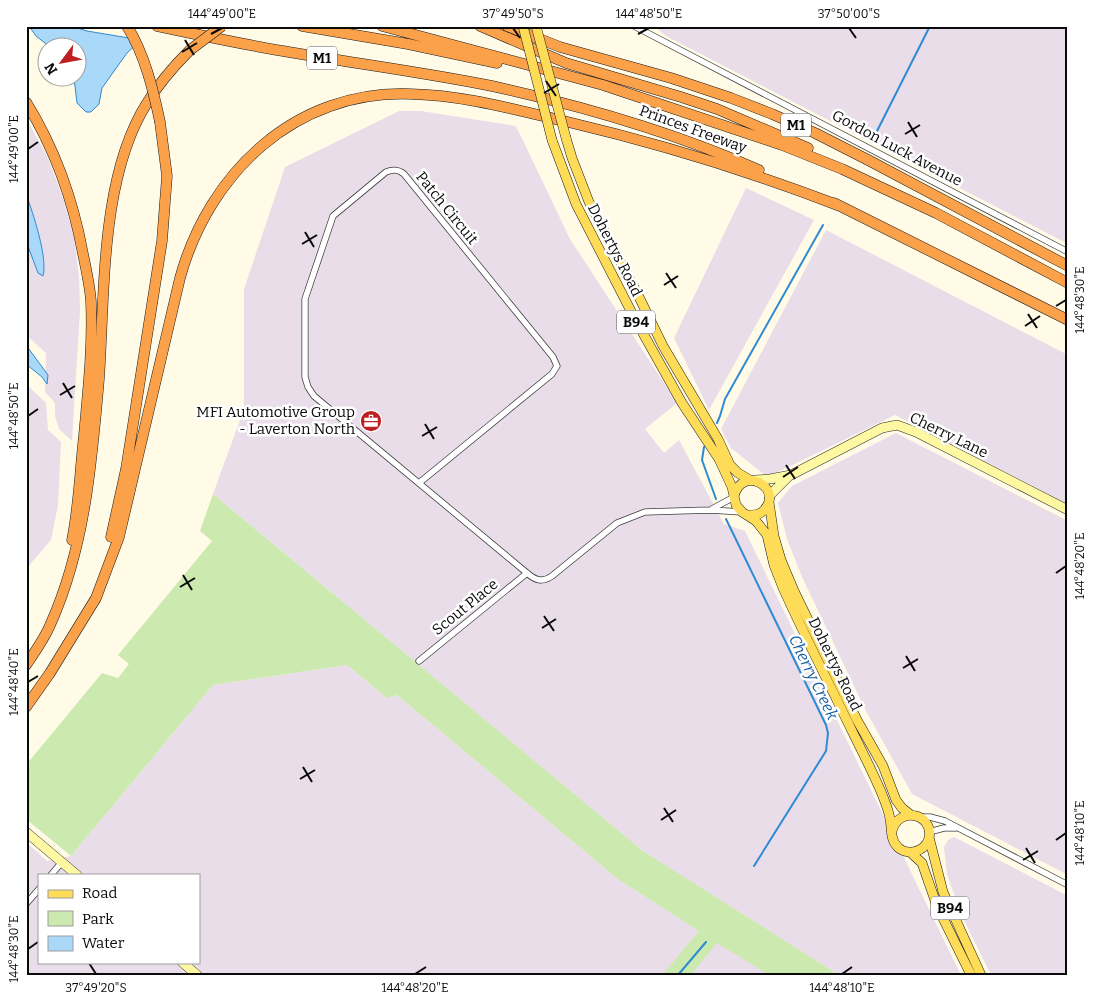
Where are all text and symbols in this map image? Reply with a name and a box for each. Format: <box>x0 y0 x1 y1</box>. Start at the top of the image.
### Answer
text: 144°49'00"E <box>188 7 256 21</box>
text: 37°49'50"S <box>482 7 544 21</box>
text: 144°48'50"E <box>616 7 682 21</box>
text: 37°50'00"S <box>818 7 880 21</box>
north arrow <box>38 38 88 88</box>
road number: M1 <box>307 46 337 70</box>
text: N <box>41 59 61 78</box>
street label: Princes Freeway <box>637 101 749 157</box>
street label: Gordon Luck Avenue <box>829 106 965 190</box>
road number: M1 <box>781 114 811 136</box>
text: 144°49'00"E <box>7 115 21 183</box>
street label: Patch Circuit <box>412 168 482 248</box>
street label: Dohertys Road <box>584 201 646 300</box>
text: 144°48'30"E <box>1073 266 1087 334</box>
road number: B94 <box>617 311 655 334</box>
text: 144°48'50"E <box>7 383 21 449</box>
place label: MFI Automotive Group - Laverton North <box>196 403 356 438</box>
street label: Cherry Lane <box>907 408 991 462</box>
office icon: MFI Automotive Group - Laverton North <box>359 409 383 433</box>
text: 144°48'20"E <box>1073 533 1087 599</box>
street label: Scout Place <box>429 575 501 639</box>
street label: Dohertys Road <box>805 614 865 714</box>
water label: Cherry Creek <box>785 632 842 723</box>
text: 144°48'40"E <box>7 648 21 716</box>
text: 144°48'10"E <box>1073 800 1087 866</box>
legend <box>38 874 200 964</box>
text: Road <box>82 884 117 902</box>
road number: B94 <box>931 896 969 920</box>
text: Park <box>82 910 114 928</box>
text: 144°48'30"E <box>7 915 21 983</box>
text: Water <box>82 934 125 952</box>
text: 37°49'20"S <box>65 981 127 995</box>
text: 144°48'20"E <box>382 981 448 995</box>
text: 144°48'10"E <box>809 981 875 995</box>

